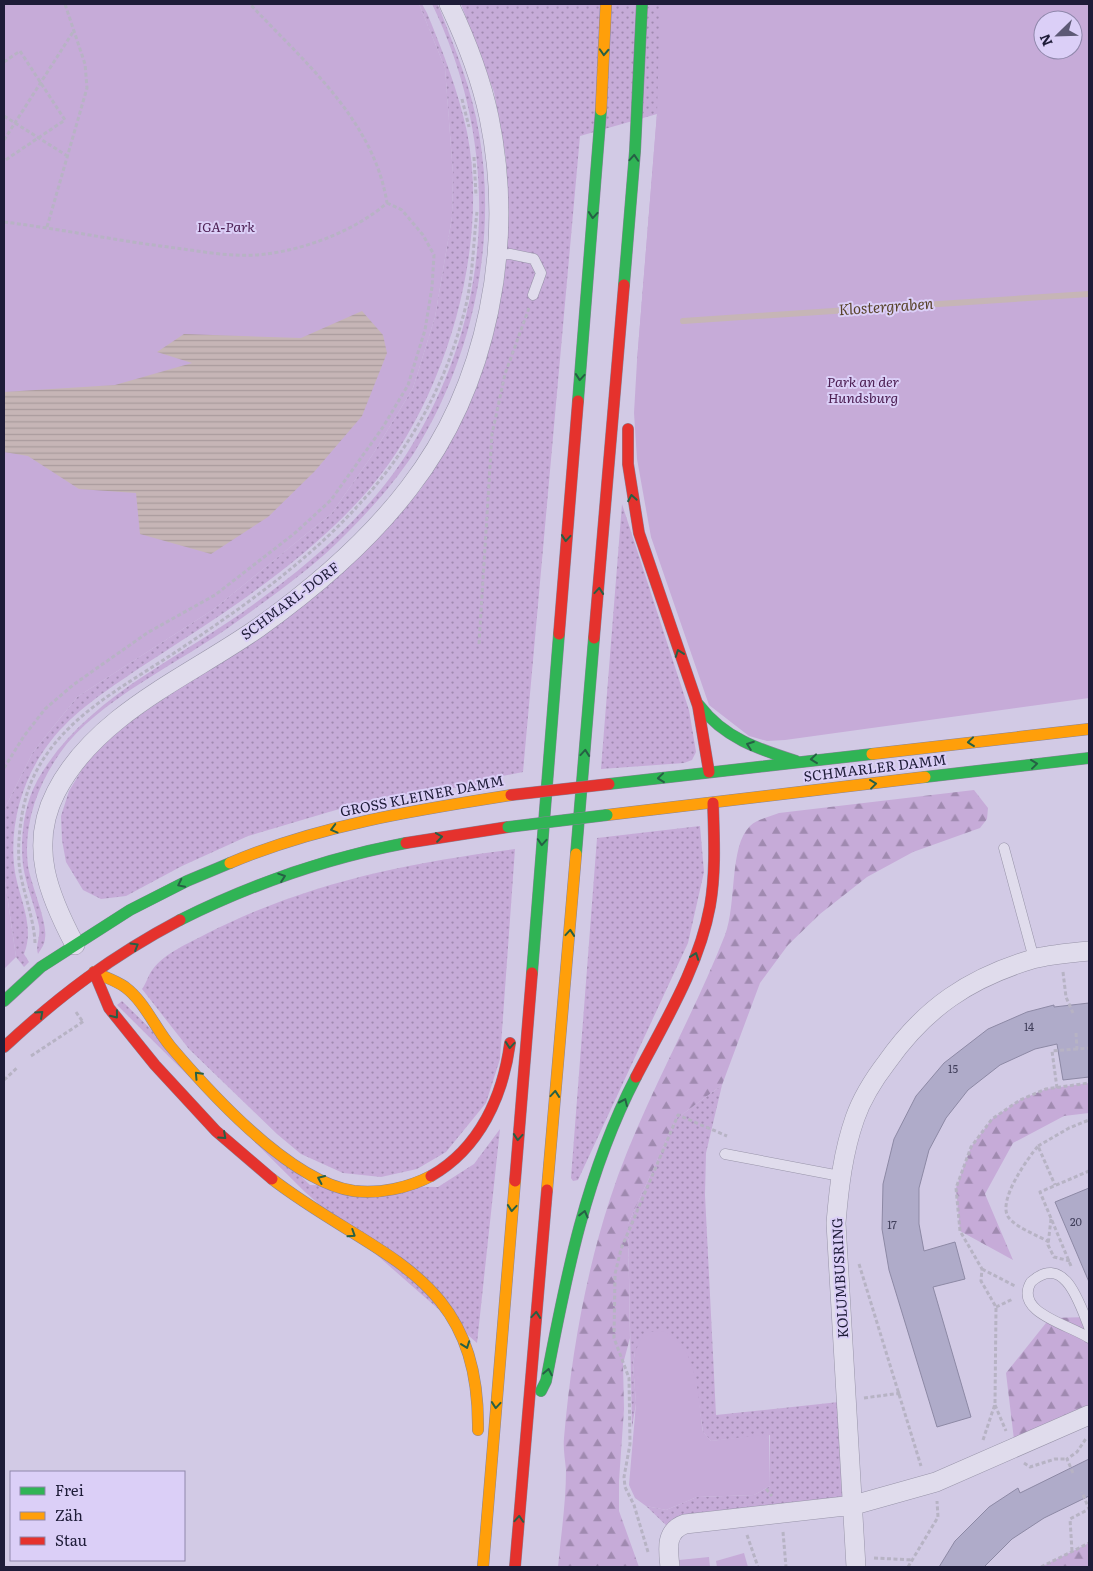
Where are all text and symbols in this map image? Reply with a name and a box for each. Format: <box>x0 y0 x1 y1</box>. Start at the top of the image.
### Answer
north arrow <box>1033 10 1083 60</box>
text: N <box>1034 31 1057 50</box>
one-way arrow <box>598 49 609 57</box>
one-way arrow <box>628 154 639 162</box>
one-way arrow <box>588 211 599 219</box>
park label: IGA-Park <box>197 216 255 236</box>
water label: Klostergraben <box>838 291 934 320</box>
park label: Park an der Hundsburg <box>827 371 900 407</box>
one-way arrow <box>574 373 585 381</box>
one-way arrow <box>627 494 637 502</box>
one-way arrow <box>561 535 572 543</box>
street label: SCHMARL-DORF <box>236 556 343 644</box>
one-way arrow <box>593 587 604 595</box>
one-way arrow <box>675 649 685 658</box>
one-way arrow <box>967 736 975 747</box>
one-way arrow <box>746 741 755 751</box>
street label: SCHMARLER DAMM <box>802 748 947 786</box>
one-way arrow <box>579 749 590 757</box>
one-way arrow <box>810 753 818 764</box>
one-way arrow <box>1031 759 1039 770</box>
street label: GROSS KLEINER DAMM <box>338 769 505 821</box>
one-way arrow <box>657 772 665 783</box>
one-way arrow <box>869 779 877 790</box>
one-way arrow <box>330 823 338 833</box>
one-way arrow <box>435 833 443 843</box>
one-way arrow <box>537 838 548 846</box>
one-way arrow <box>277 873 285 883</box>
one-way arrow <box>178 878 187 888</box>
one-way arrow <box>564 928 575 936</box>
one-way arrow <box>130 943 139 953</box>
one-way arrow <box>689 952 699 961</box>
one-way arrow <box>109 1009 117 1018</box>
one-way arrow <box>35 1011 44 1020</box>
house number: 14 <box>1024 1018 1034 1034</box>
one-way arrow <box>505 1041 516 1049</box>
house number: 15 <box>948 1060 958 1076</box>
one-way arrow <box>195 1072 204 1081</box>
one-way arrow <box>550 1090 561 1098</box>
one-way arrow <box>617 1098 628 1107</box>
one-way arrow <box>217 1131 226 1140</box>
one-way arrow <box>513 1133 524 1141</box>
one-way arrow <box>317 1175 326 1186</box>
one-way arrow <box>507 1205 518 1213</box>
one-way arrow <box>578 1209 589 1218</box>
house number: 20 <box>1070 1213 1082 1229</box>
house number: 17 <box>887 1216 897 1232</box>
street label: KOLUMBUSRING <box>826 1217 852 1339</box>
one-way arrow <box>346 1228 356 1237</box>
one-way arrow <box>530 1311 541 1319</box>
one-way arrow <box>460 1340 470 1348</box>
one-way arrow <box>542 1368 553 1377</box>
one-way arrow <box>491 1402 502 1410</box>
legend <box>10 1471 185 1561</box>
text: Frei <box>55 1478 84 1501</box>
text: Zäh <box>55 1503 83 1526</box>
one-way arrow <box>513 1514 524 1522</box>
text: Stau <box>55 1528 87 1551</box>

